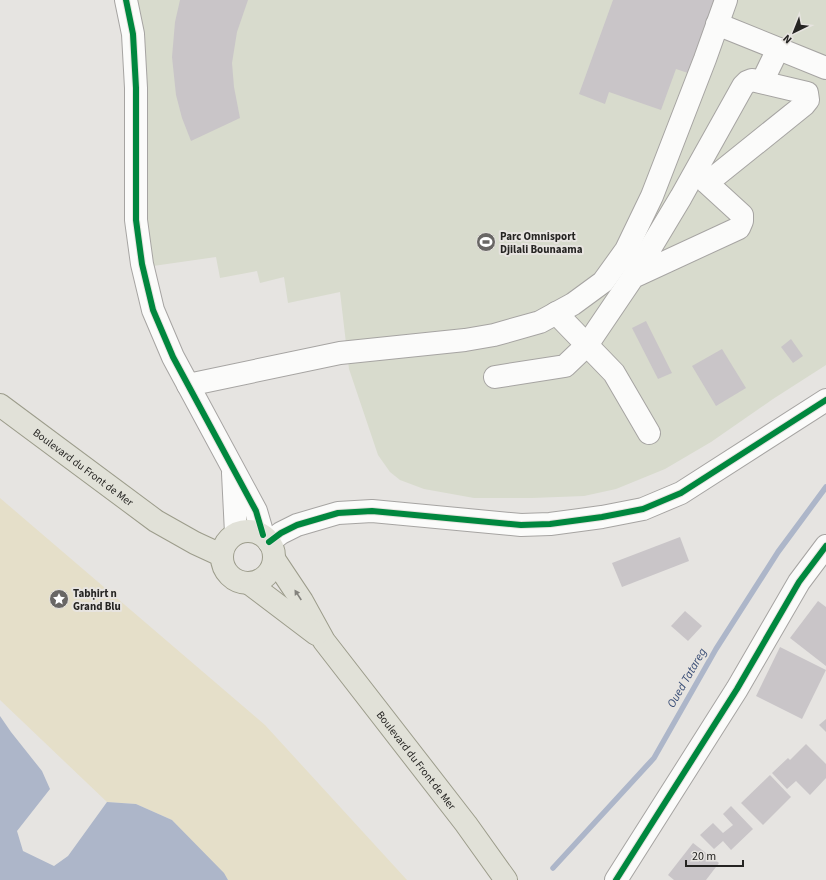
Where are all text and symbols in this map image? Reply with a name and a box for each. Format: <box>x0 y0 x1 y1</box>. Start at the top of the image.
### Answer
north arrow <box>774 12 814 52</box>
text: N <box>780 31 795 47</box>
place label: Parc Omnisport Djilali Bounaama <box>500 229 583 257</box>
sports icon: Parc Omnisport Djilali Bounaama <box>475 231 497 253</box>
street label: Boulevard du Front de Mer <box>30 425 137 509</box>
place label: Tabḥirt n Grand Blu <box>73 586 121 614</box>
place icon: Tabḥirt n Grand Blu <box>48 588 70 610</box>
one-way arrow <box>294 590 302 601</box>
water label: Oued Tatareg <box>663 645 711 711</box>
street label: Boulevard du Front de Mer <box>373 708 460 813</box>
scale bar <box>686 842 743 868</box>
text: 20 m <box>692 848 716 865</box>

